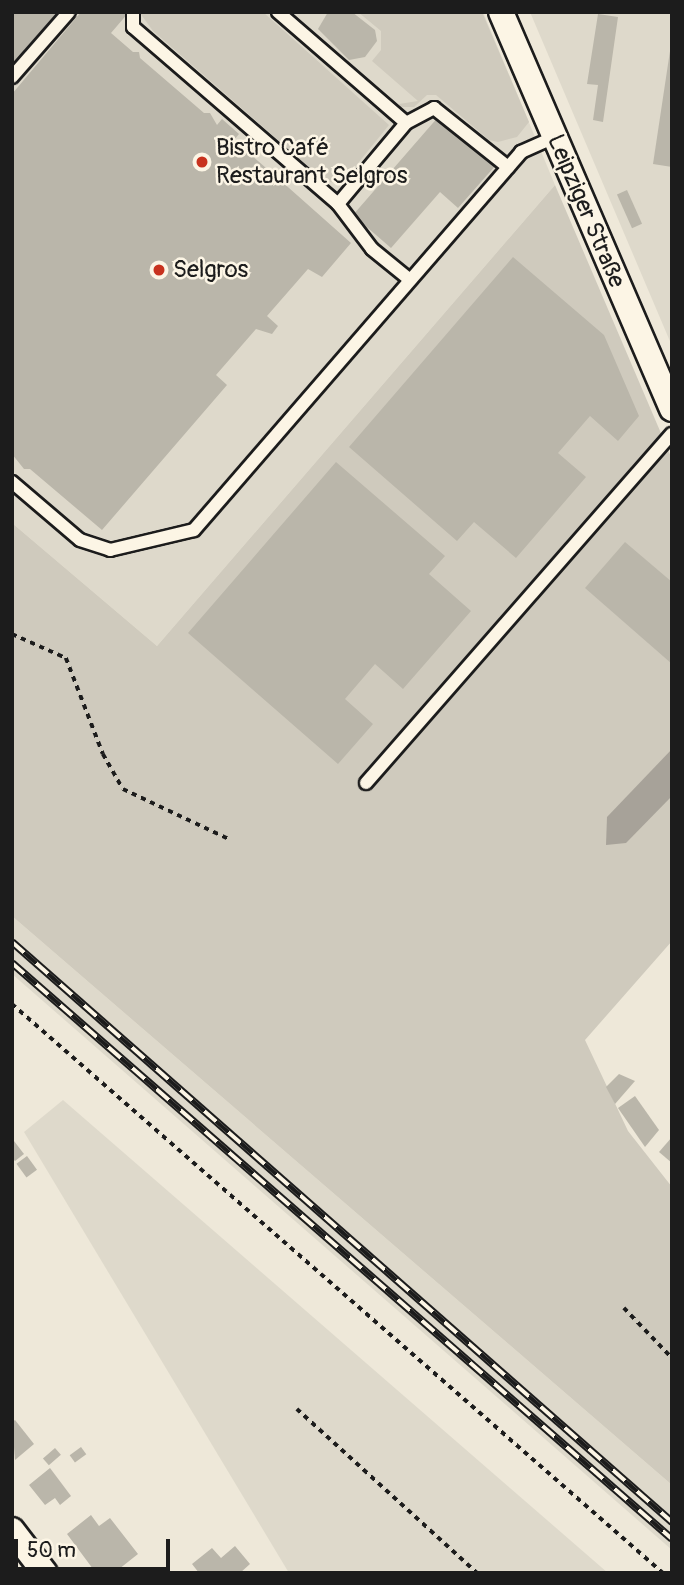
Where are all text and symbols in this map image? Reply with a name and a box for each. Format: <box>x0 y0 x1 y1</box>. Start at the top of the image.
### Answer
street label: Leipziger Straße <box>541 130 631 292</box>
place label: Bistro Café Restaurant Selgros <box>216 134 407 190</box>
marker: Bistro Café Restaurant Selgros <box>194 154 210 170</box>
place label: Selgros <box>173 256 248 284</box>
marker: Selgros <box>151 262 167 278</box>
scale bar <box>18 1526 173 1570</box>
text: 50 m <box>27 1537 76 1564</box>

